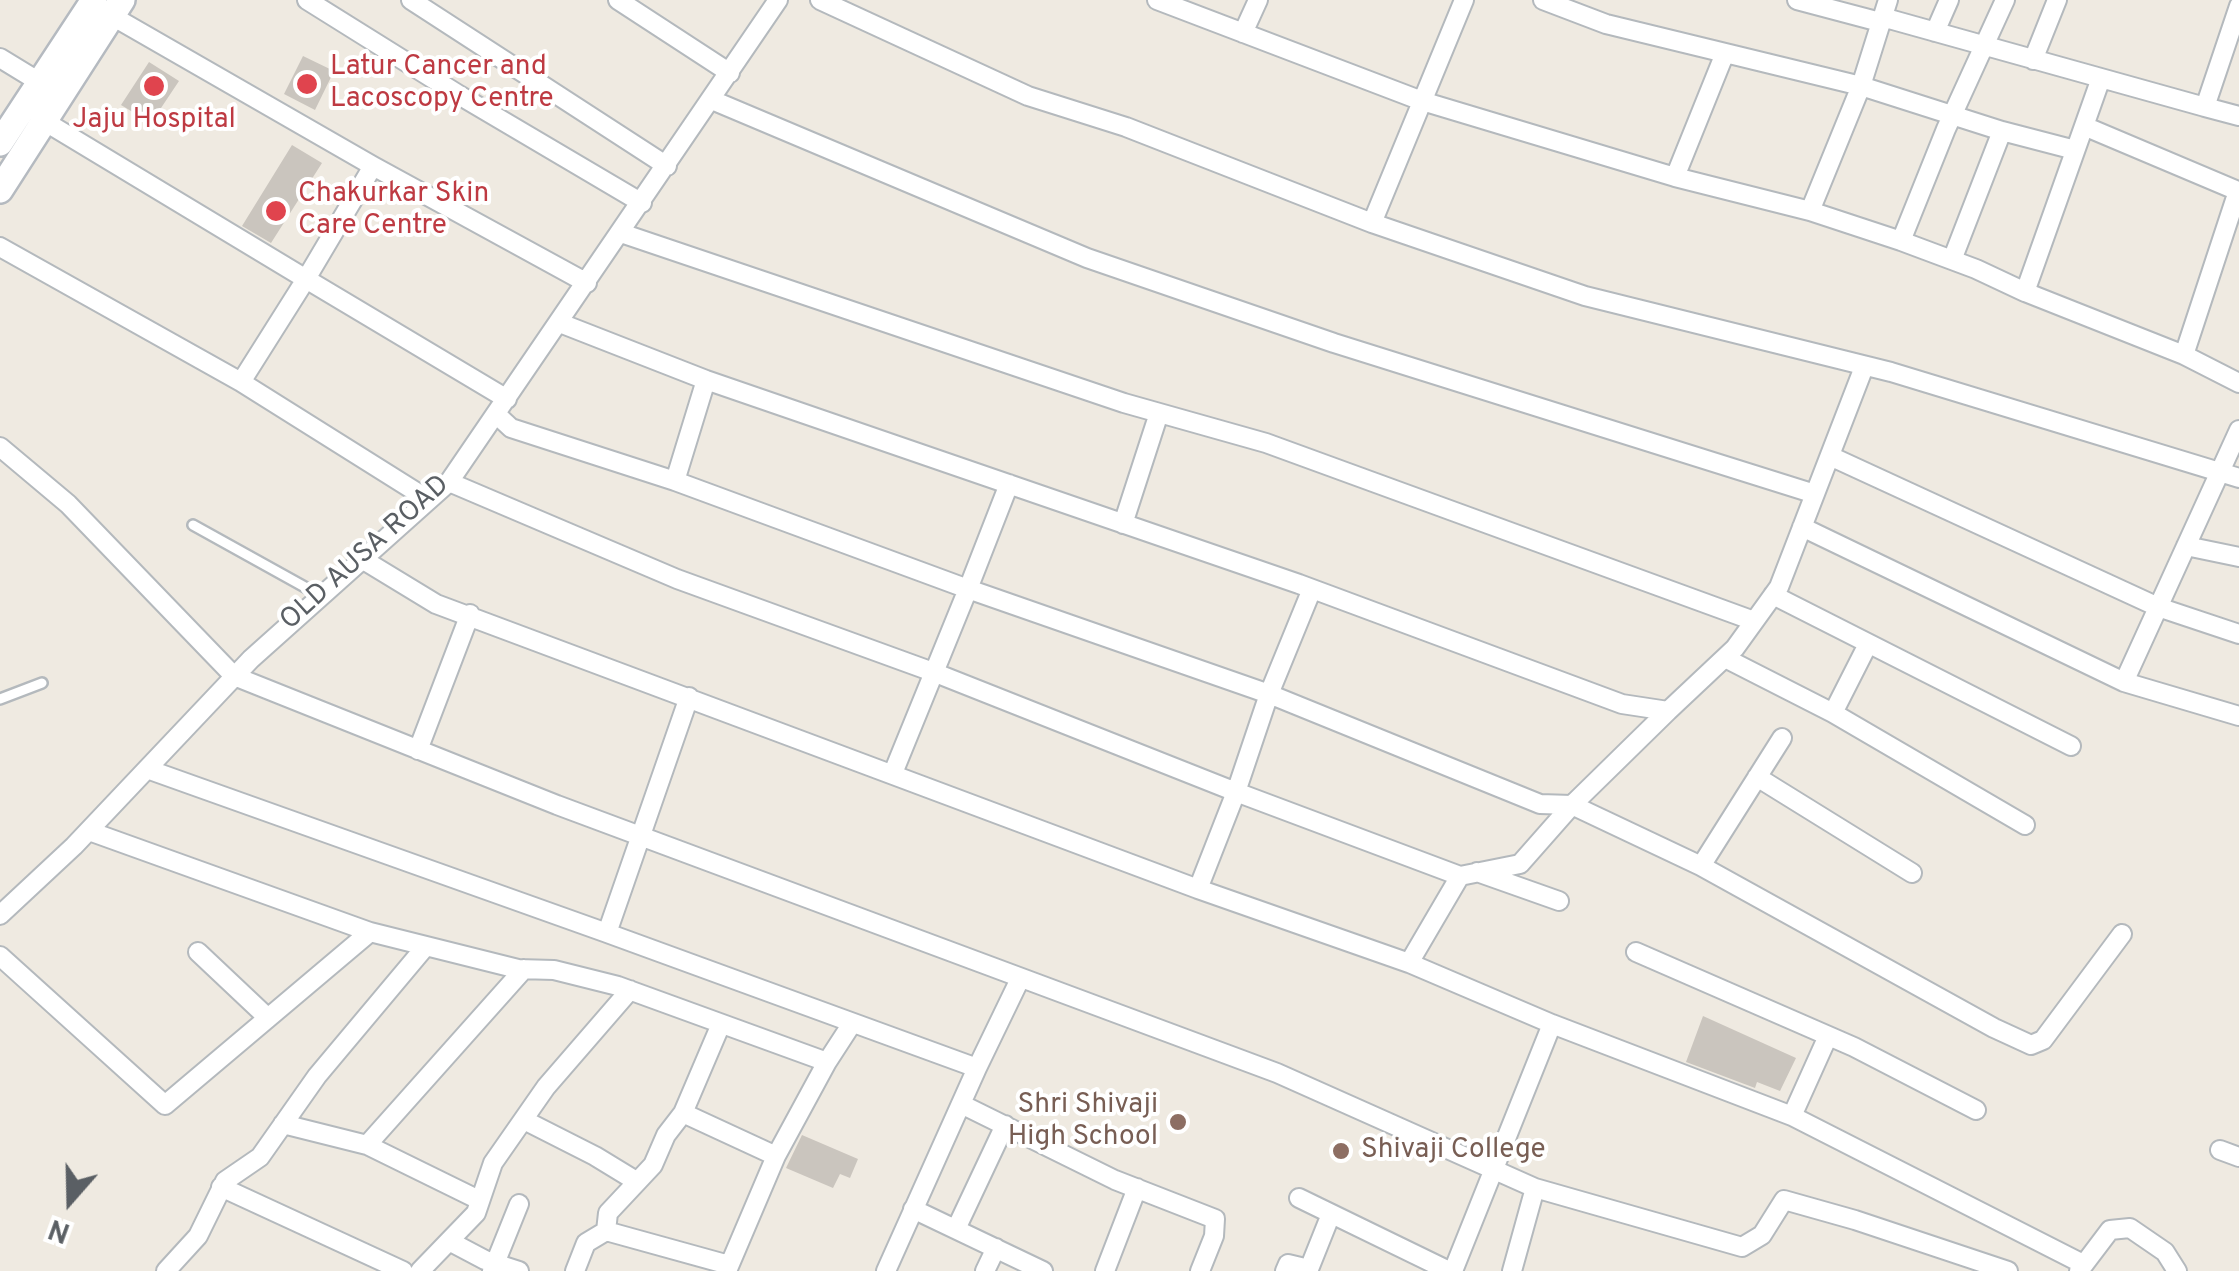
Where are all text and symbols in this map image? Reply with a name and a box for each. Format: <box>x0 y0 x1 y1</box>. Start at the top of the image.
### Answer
place label: Latur Cancer and Lacoscopy Centre <box>330 51 554 117</box>
marker: Latur Cancer and Lacoscopy Centre <box>294 71 320 97</box>
marker: Jaju Hospital <box>141 73 167 99</box>
place label: Jaju Hospital <box>72 104 236 138</box>
place label: Chakurkar Skin Care Centre <box>298 178 489 244</box>
marker: Chakurkar Skin Care Centre <box>263 198 289 224</box>
street label: OLD AUSA ROAD <box>275 469 457 639</box>
place label: Shri Shivaji High School <box>1008 1089 1158 1155</box>
marker: Shri Shivaji High School <box>1167 1111 1189 1133</box>
place label: Shivaji College <box>1361 1134 1546 1168</box>
marker: Shivaji College <box>1330 1140 1352 1162</box>
north arrow <box>20 1151 120 1251</box>
text: N <box>44 1209 75 1250</box>

